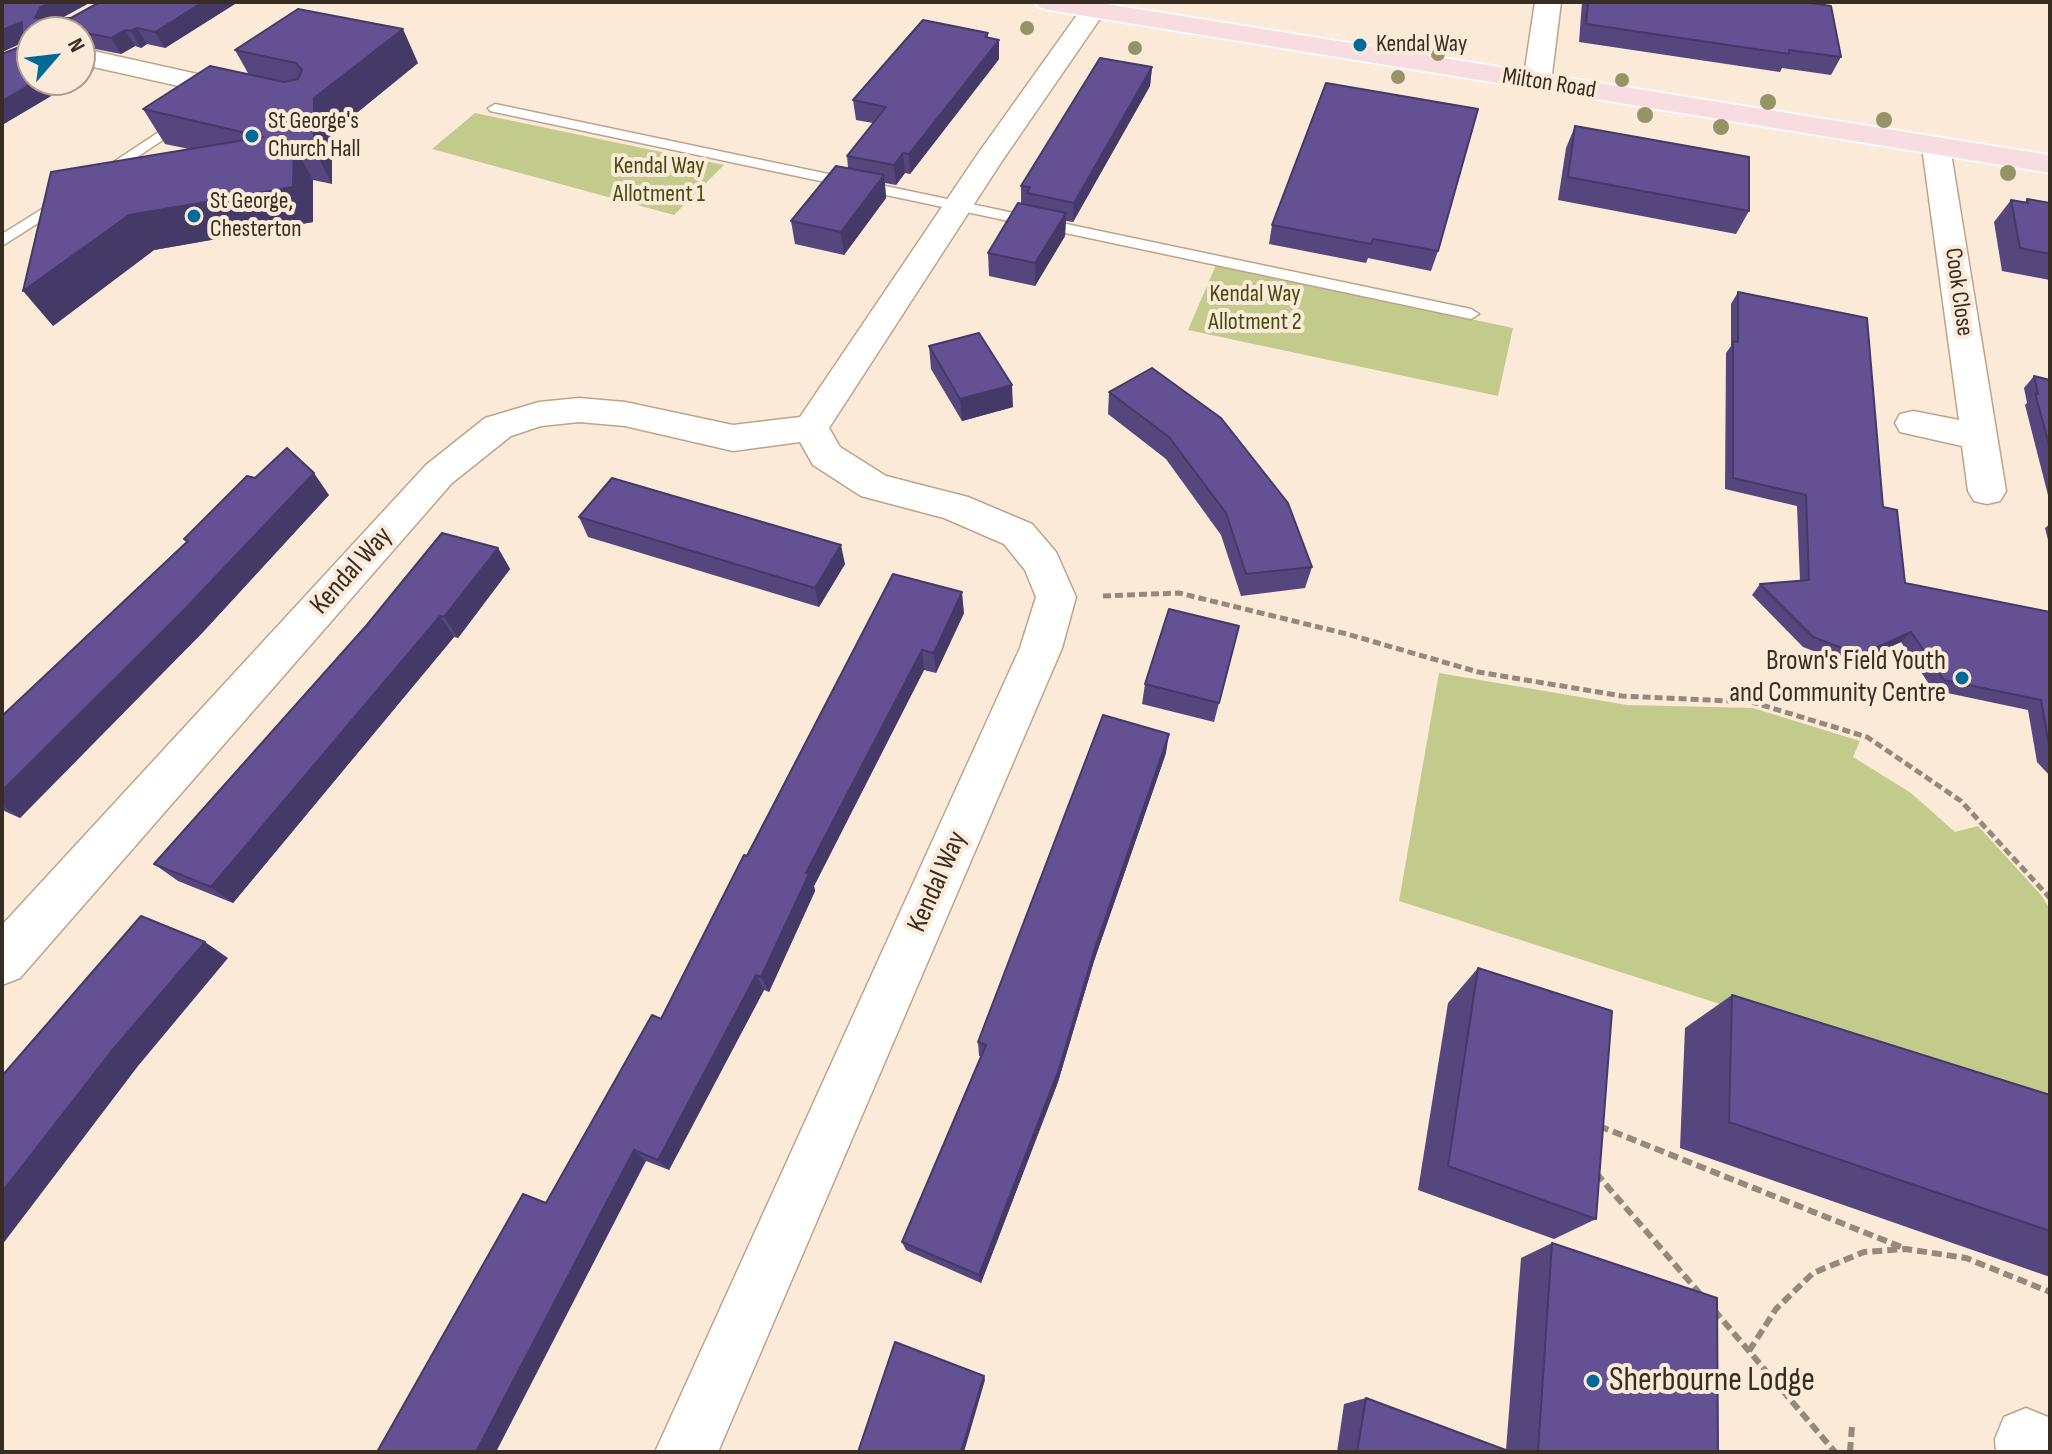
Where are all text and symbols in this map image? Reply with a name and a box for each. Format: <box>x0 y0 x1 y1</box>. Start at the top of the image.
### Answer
north arrow <box>16 16 96 96</box>
place label: Kendal Way <box>1376 31 1467 59</box>
text: N <box>61 34 91 57</box>
marker: Kendal Way <box>1351 36 1369 54</box>
street label: Milton Road <box>1500 62 1598 106</box>
place label: St George's Church Hall <box>268 108 360 164</box>
marker: St George's Church Hall <box>243 127 261 145</box>
park label: Kendal Way Allotment 1 <box>613 153 705 209</box>
place label: St George, Chesterton <box>210 188 301 244</box>
marker: St George, Chesterton <box>185 207 203 225</box>
street label: Cook Close <box>1938 246 1978 338</box>
park label: Kendal Way Allotment 2 <box>1208 281 1302 337</box>
street label: Kendal Way <box>304 520 400 622</box>
place label: Brown's Field Youth and Community Centre <box>1729 645 1946 711</box>
marker: Brown's Field Youth and Community Centre <box>1953 669 1971 687</box>
street label: Kendal Way <box>901 827 975 937</box>
place label: Sherbourne Lodge <box>1609 1361 1815 1401</box>
marker: Sherbourne Lodge <box>1584 1372 1602 1390</box>

